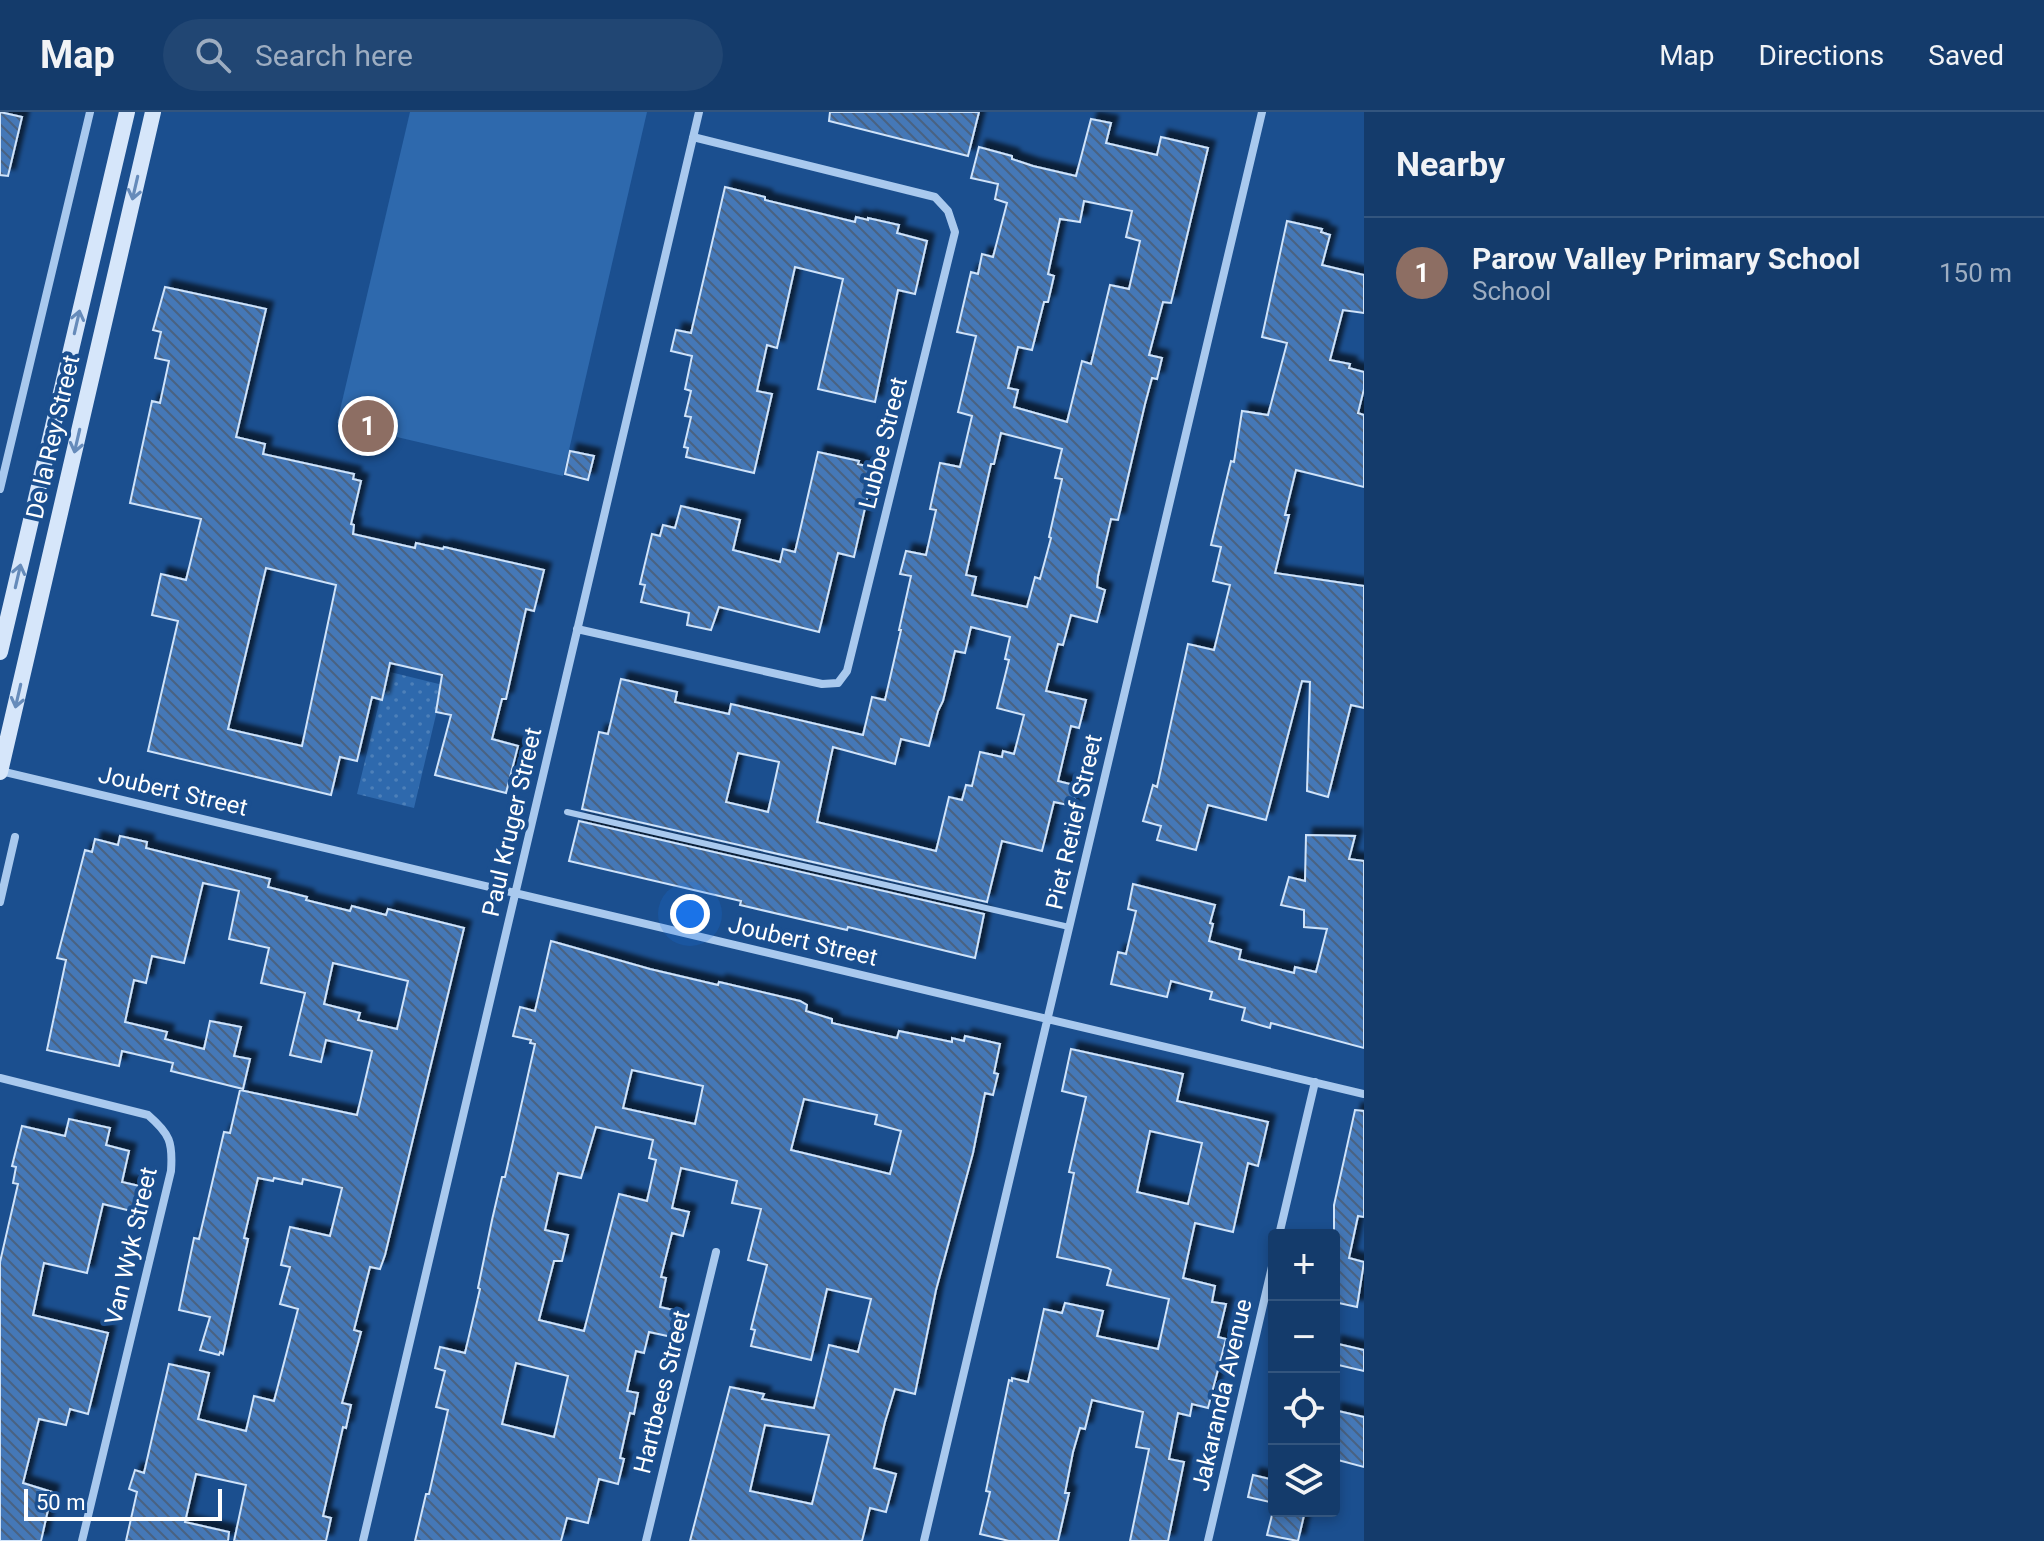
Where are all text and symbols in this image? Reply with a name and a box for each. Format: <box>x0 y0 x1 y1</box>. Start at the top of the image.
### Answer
search box <box>163 19 723 91</box>
text: Map <box>40 33 115 77</box>
icon: search <box>191 33 235 77</box>
text: Search here <box>255 38 413 73</box>
text: Map <box>1659 39 1715 72</box>
text: Directions <box>1759 39 1884 72</box>
text: Saved <box>1928 39 2004 72</box>
text: Nearby <box>1396 144 1505 184</box>
one-way arrow <box>127 175 142 200</box>
text: Parow Valley Primary School <box>1472 241 1860 276</box>
text: 1 <box>1415 258 1429 288</box>
text: 150 m <box>1939 258 2012 288</box>
text: School <box>1472 276 1551 306</box>
one-way arrow <box>71 310 86 336</box>
street label: De la Rey Street <box>21 352 85 522</box>
street label: Lubbe Street <box>853 374 913 512</box>
pin: 1 <box>342 396 394 456</box>
one-way arrow <box>69 428 84 454</box>
one-way arrow <box>11 563 26 589</box>
one-way arrow <box>10 683 25 709</box>
street label: Paul Kruger Street <box>477 725 547 919</box>
street label: Piet Retief Street <box>1040 731 1108 912</box>
street label: Joubert Street <box>96 760 250 822</box>
your location <box>670 894 710 934</box>
street label: Joubert Street <box>726 910 880 972</box>
street label: Van Wyk Street <box>99 1164 163 1328</box>
map controls <box>1268 1229 1340 1517</box>
button: + <box>1268 1229 1340 1301</box>
street label: Jakaranda Avenue <box>1186 1296 1258 1494</box>
button: − <box>1268 1301 1340 1373</box>
street label: Hartbees Street <box>628 1307 696 1477</box>
button: locate <box>1268 1373 1340 1445</box>
button: layers <box>1268 1445 1340 1517</box>
scale bar <box>24 1485 222 1521</box>
text: 50 m <box>36 1490 85 1515</box>

